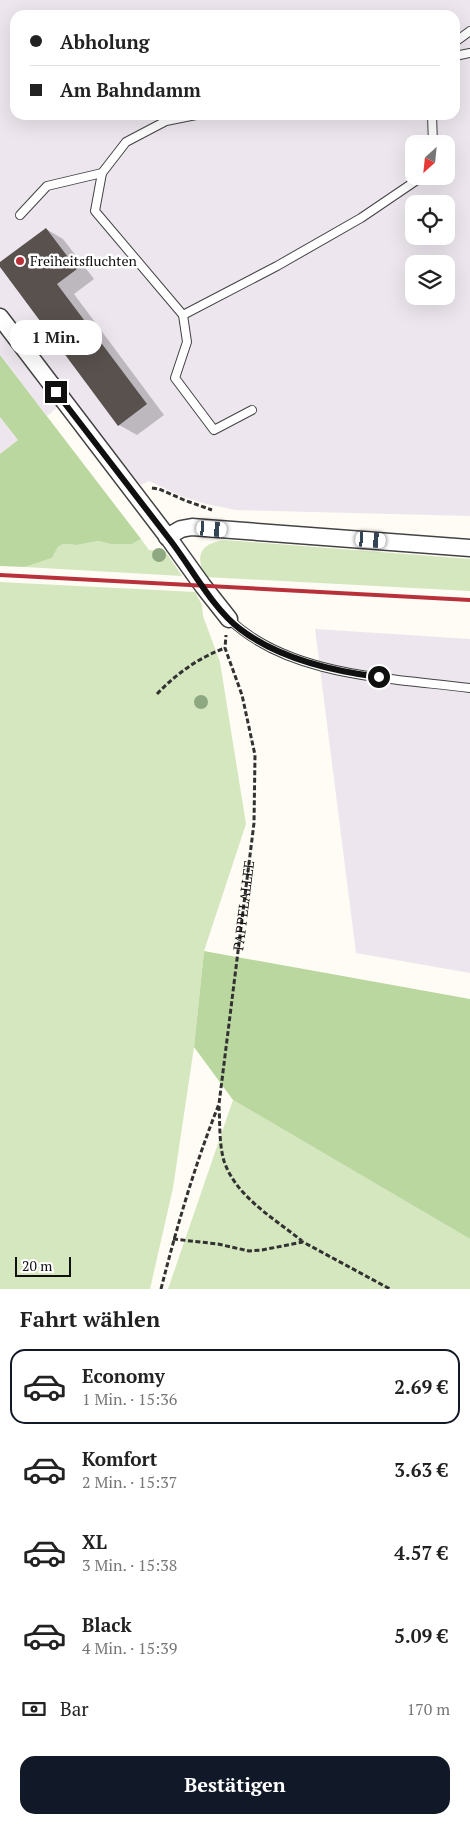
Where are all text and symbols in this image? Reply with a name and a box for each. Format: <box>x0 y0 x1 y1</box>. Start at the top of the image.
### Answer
text: Abholung <box>60 29 150 54</box>
text: Am Bahndamm <box>60 77 201 102</box>
north arrow <box>405 135 455 185</box>
map controls <box>405 135 455 305</box>
button: locate <box>405 195 455 245</box>
place label: Freiheitsfluchten <box>30 251 138 270</box>
marker: Freiheitsfluchten <box>14 255 26 267</box>
button: layers <box>405 255 455 305</box>
callout: 1 Min. <box>10 320 102 354</box>
text: 1 Min. <box>32 326 80 348</box>
route end <box>45 381 67 403</box>
car <box>196 520 227 538</box>
car <box>355 531 386 549</box>
route start <box>368 666 390 688</box>
street label: PAPPELALLEE <box>228 859 258 952</box>
scale bar <box>15 1254 71 1277</box>
text: 20 m <box>22 1256 52 1275</box>
text: Fahrt wählen <box>20 1304 160 1333</box>
text: Economy <box>82 1363 165 1388</box>
icon: car <box>22 1364 67 1409</box>
text: 2.69 € <box>394 1374 448 1399</box>
text: 1 Min. · 15:36 <box>82 1388 177 1410</box>
text: Komfort <box>82 1446 157 1471</box>
icon: car <box>22 1447 67 1492</box>
text: 3.63 € <box>394 1457 448 1482</box>
text: 2 Min. · 15:37 <box>82 1471 177 1493</box>
text: XL <box>82 1529 107 1554</box>
icon: car <box>22 1530 67 1575</box>
text: 4.57 € <box>394 1540 448 1565</box>
text: 3 Min. · 15:38 <box>82 1554 177 1576</box>
text: Black <box>82 1612 132 1637</box>
icon: car <box>22 1613 67 1658</box>
text: 5.09 € <box>394 1623 448 1648</box>
text: 4 Min. · 15:39 <box>82 1637 177 1659</box>
icon: cash <box>20 1695 48 1723</box>
text: Bar <box>60 1696 89 1721</box>
text: 170 m <box>407 1698 450 1720</box>
button: Bestätigen <box>20 1756 450 1814</box>

